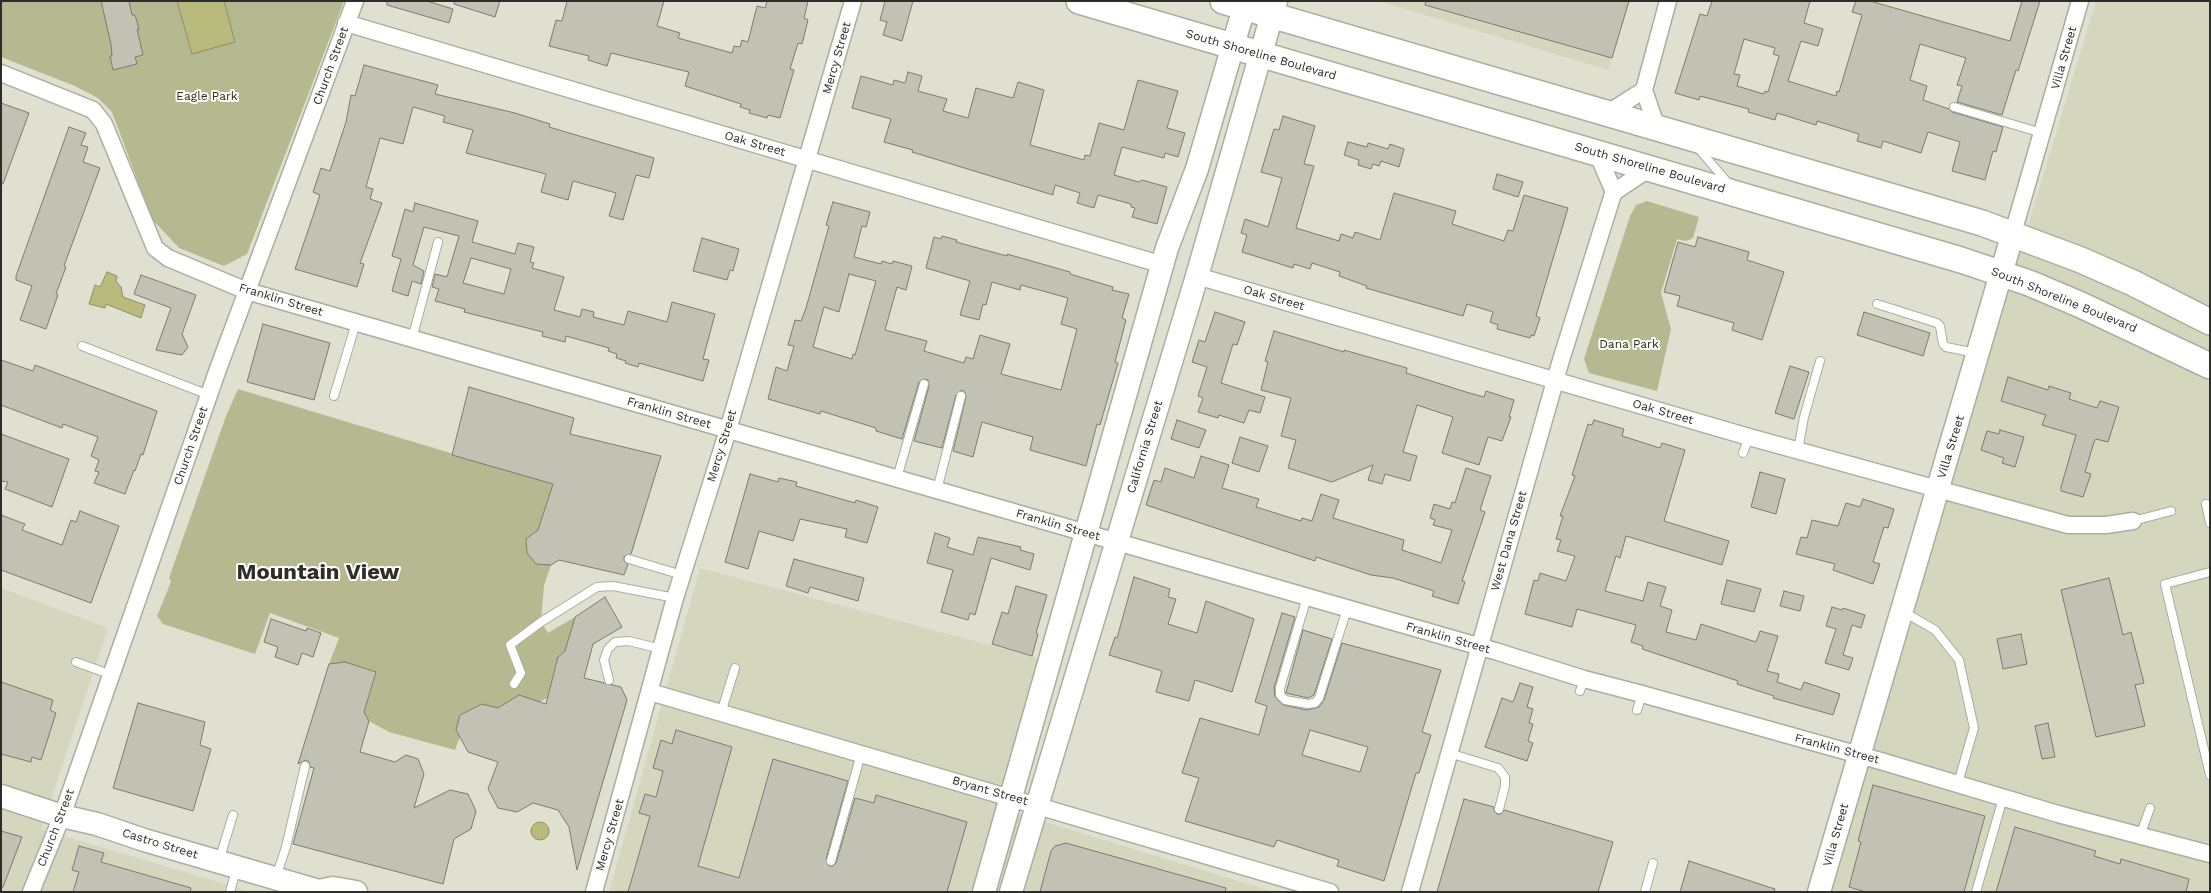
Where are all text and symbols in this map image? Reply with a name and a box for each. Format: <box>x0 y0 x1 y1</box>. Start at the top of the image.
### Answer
street label: Mercy Street <box>820 20 854 96</box>
street label: Church Street <box>310 25 352 107</box>
street label: Villa Street <box>2048 25 2080 91</box>
street label: South Shoreline Boulevard <box>1184 27 1338 83</box>
park label: Eagle Park <box>176 89 238 103</box>
street label: Oak Street <box>723 128 787 160</box>
street label: South Shoreline Boulevard <box>1573 140 1727 196</box>
street label: South Shoreline Boulevard <box>1989 264 2139 336</box>
street label: Franklin Street <box>237 280 325 320</box>
street label: Oak Street <box>1242 282 1306 314</box>
park label: Dana Park <box>1599 337 1659 351</box>
street label: Franklin Street <box>625 394 713 432</box>
street label: Oak Street <box>1631 396 1695 428</box>
street label: California Street <box>1124 399 1166 495</box>
street label: Church Street <box>171 405 211 487</box>
street label: Mercy Street <box>704 408 740 484</box>
street label: Villa Street <box>1935 414 1967 480</box>
street label: West Dana Street <box>1488 489 1530 593</box>
street label: Franklin Street <box>1014 506 1102 544</box>
district label: Mountain View <box>237 560 399 586</box>
street label: Franklin Street <box>1404 619 1492 657</box>
street label: Franklin Street <box>1793 731 1881 767</box>
street label: Bryant Street <box>950 773 1030 809</box>
street label: Church Street <box>35 787 77 869</box>
street label: Mercy Street <box>593 797 627 873</box>
street label: Villa Street <box>1820 802 1852 868</box>
street label: Castro Street <box>120 826 200 862</box>

